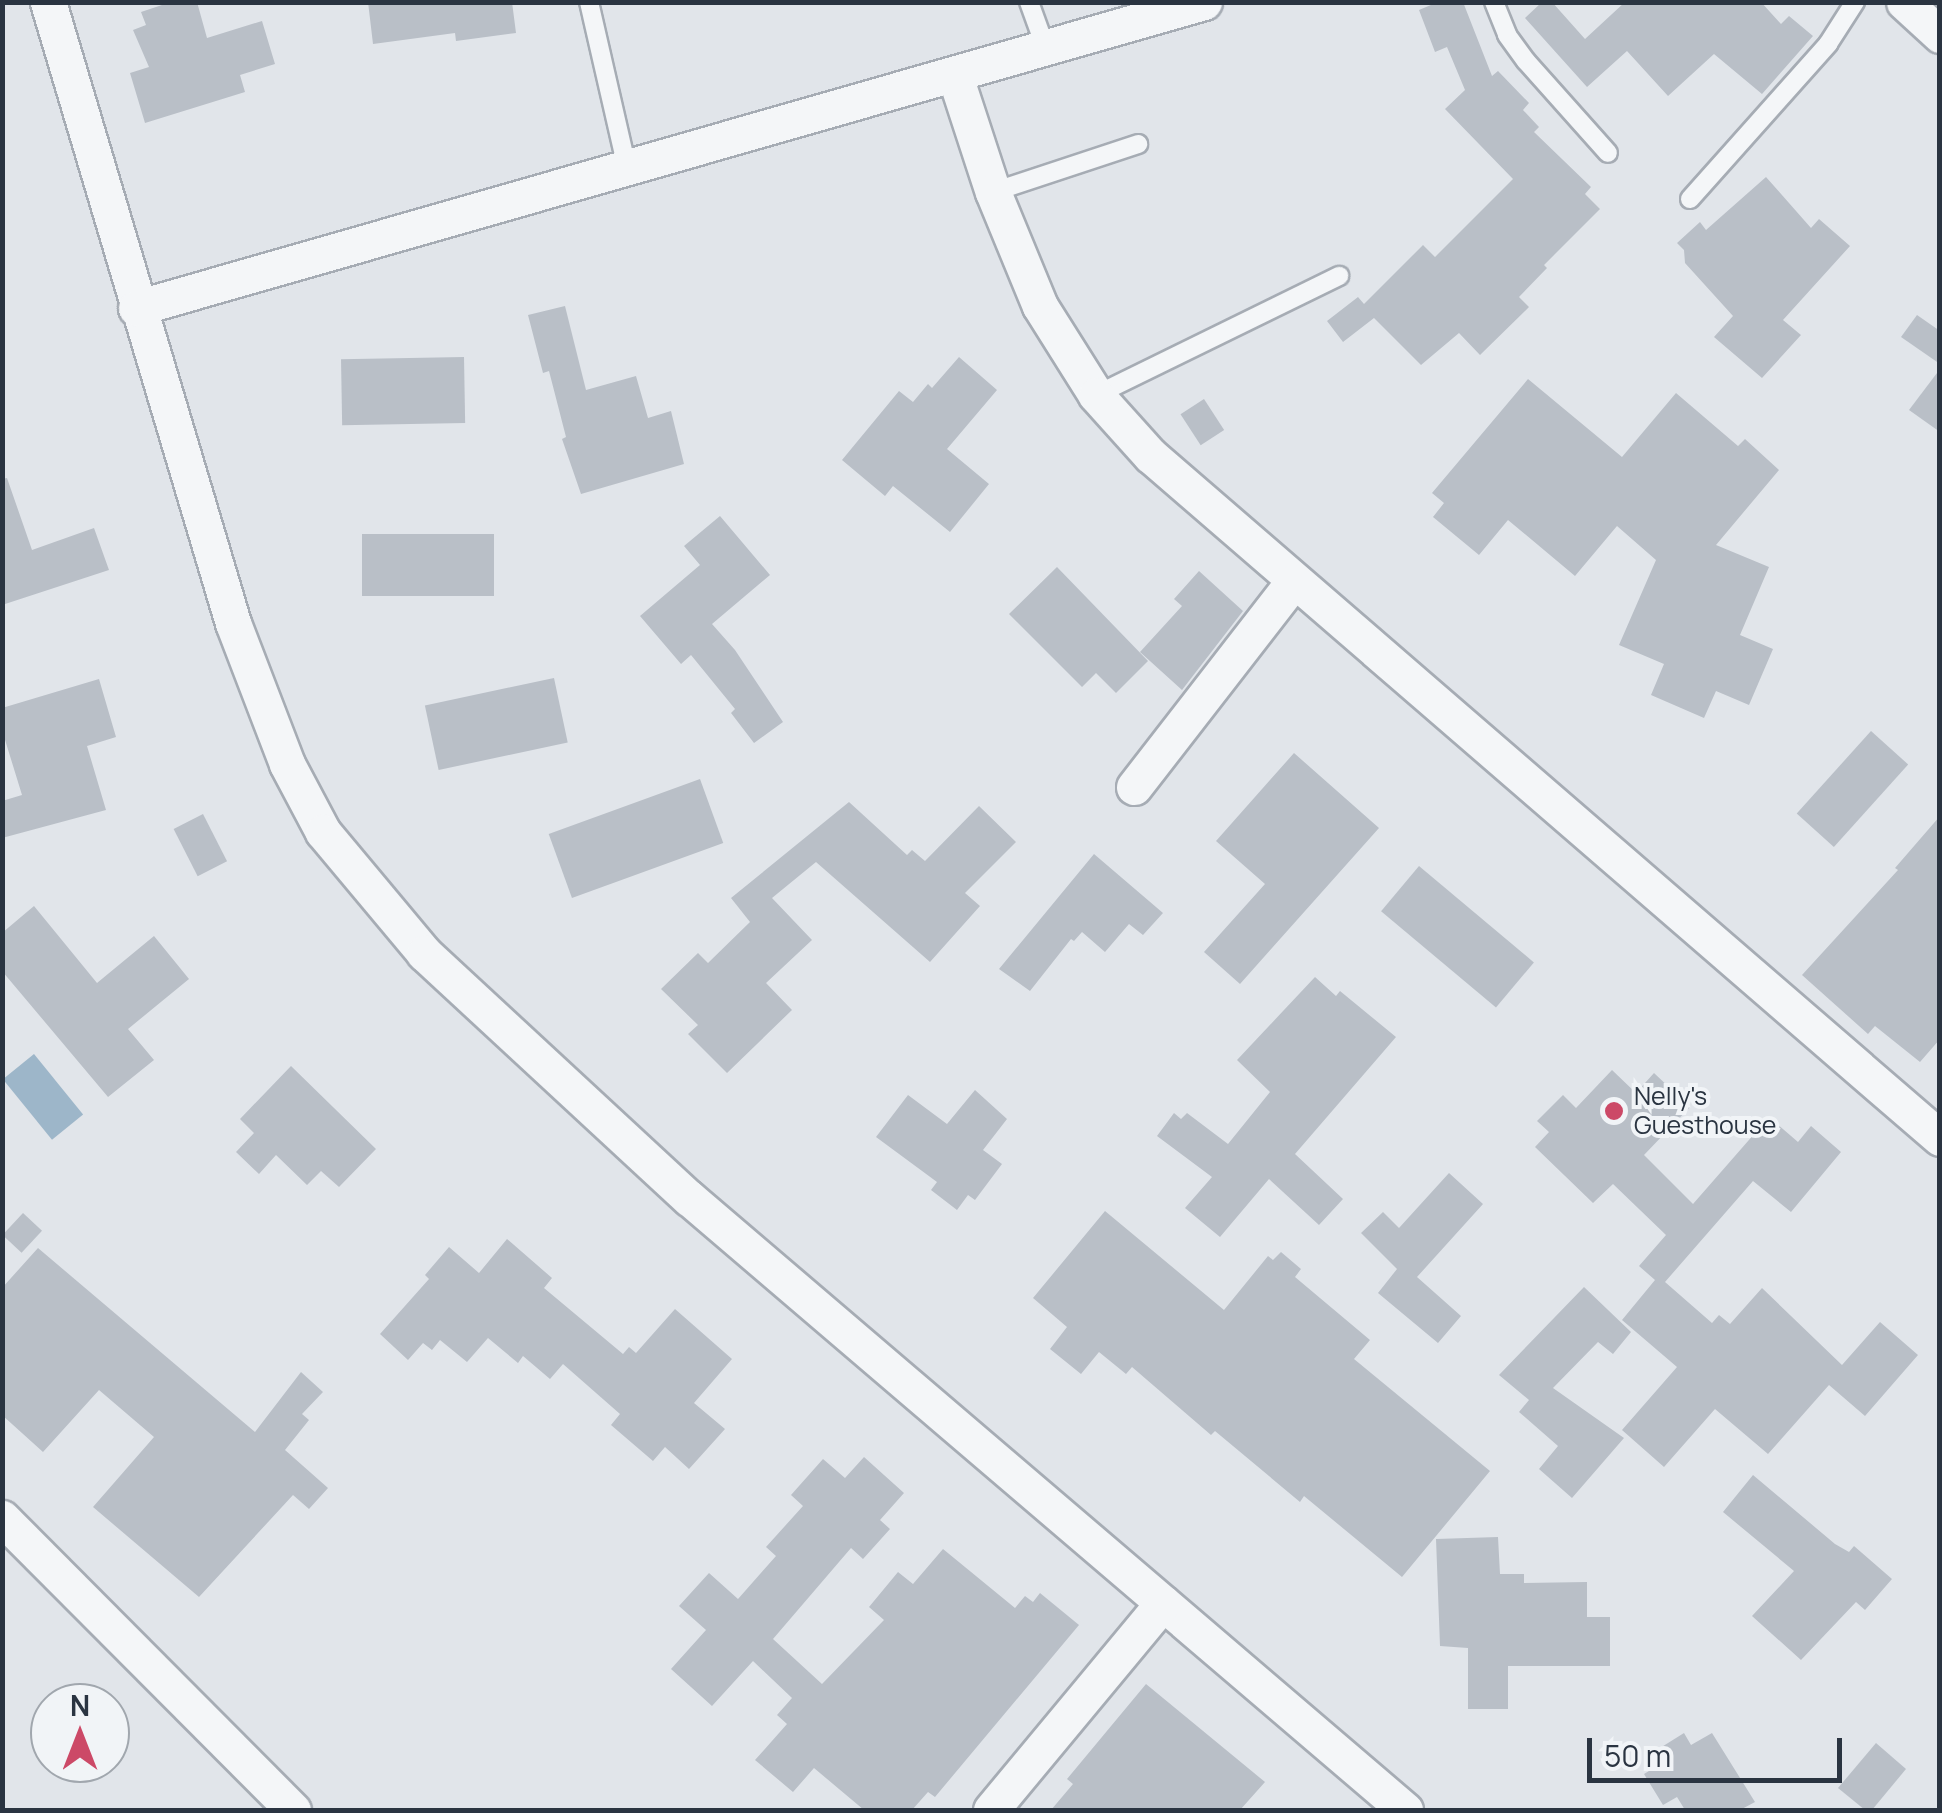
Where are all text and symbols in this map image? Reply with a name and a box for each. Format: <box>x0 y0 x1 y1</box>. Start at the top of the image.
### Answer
place label: Nelly's Guesthouse <box>1634 1082 1776 1141</box>
marker: Nelly's Guesthouse <box>1603 1100 1625 1122</box>
north arrow <box>30 1683 130 1783</box>
text: N <box>70 1686 90 1724</box>
scale bar <box>1592 1718 1847 1780</box>
text: 50 m <box>1604 1735 1671 1776</box>

